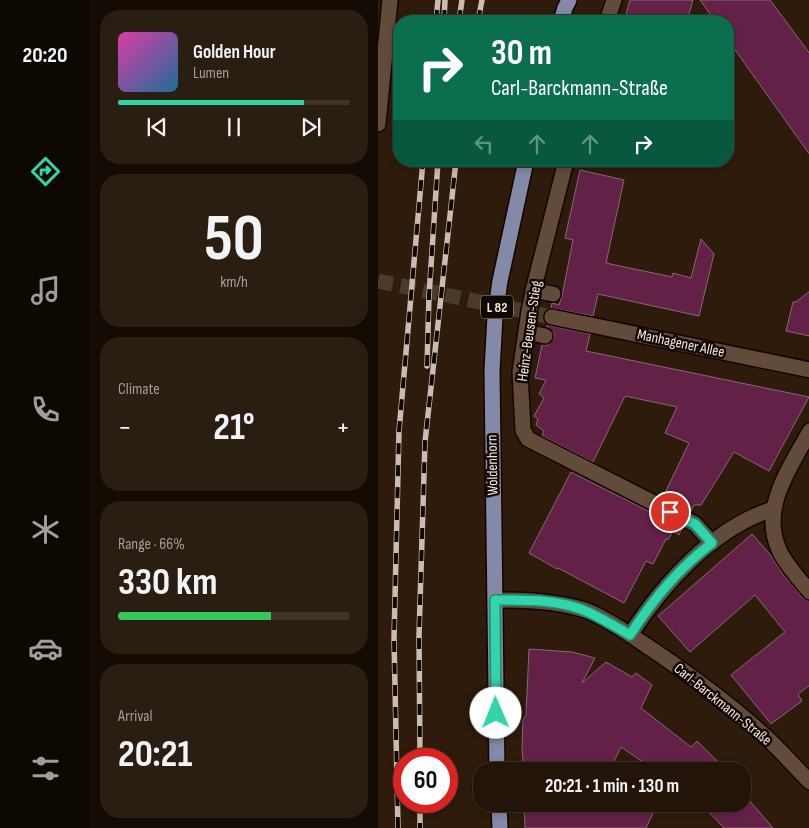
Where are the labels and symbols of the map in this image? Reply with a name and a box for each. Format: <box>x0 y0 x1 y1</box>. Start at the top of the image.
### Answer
street label: Heinz-Beusen-Stieg <box>513 279 546 383</box>
road number: L 82 <box>481 296 513 318</box>
street label: Manhagener Allee <box>636 325 726 362</box>
street label: Woldenhorn <box>482 435 503 495</box>
pin <box>649 491 691 533</box>
street label: Carl-Barckmann-Straße <box>670 659 775 750</box>
position arrow <box>469 686 521 738</box>
speed limit sign: 60 <box>393 748 458 813</box>

